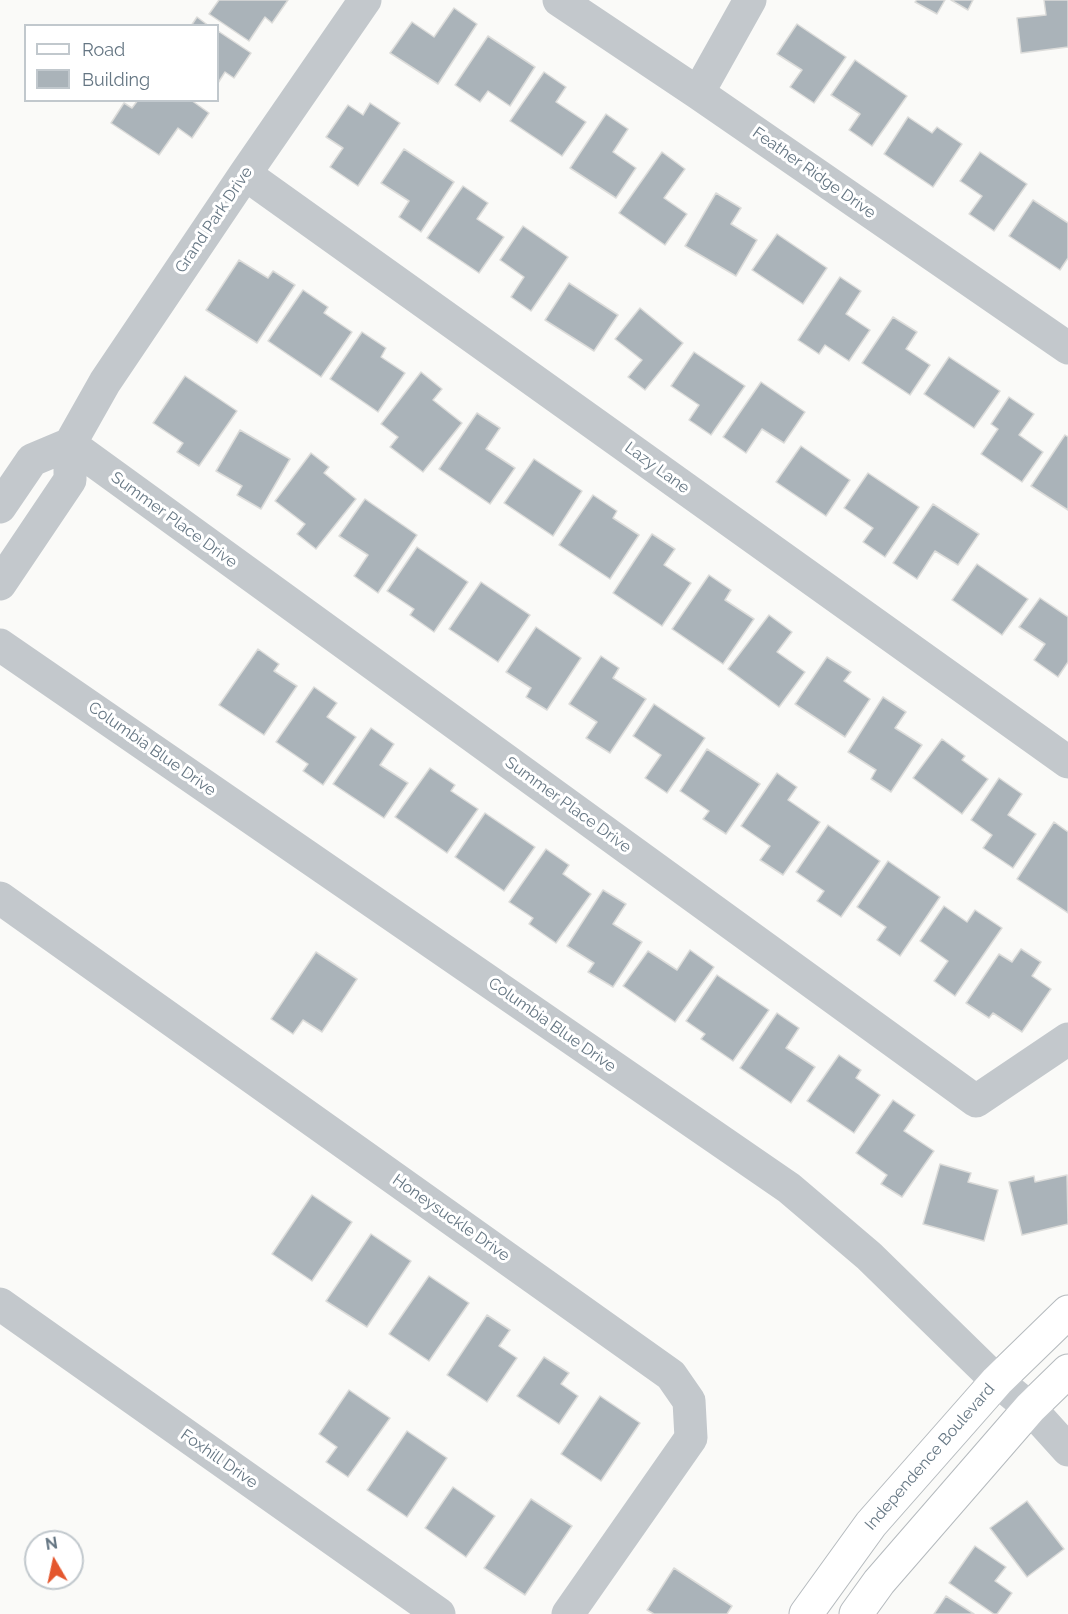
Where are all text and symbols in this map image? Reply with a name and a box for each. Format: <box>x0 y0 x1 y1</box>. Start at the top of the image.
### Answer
legend <box>24 24 219 102</box>
text: Road <box>82 39 125 60</box>
text: Building <box>82 69 150 90</box>
street label: Feather Ridge Drive <box>749 123 879 223</box>
street label: Grand Park Drive <box>171 163 257 277</box>
street label: Lazy Lane <box>621 438 693 498</box>
street label: Summer Place Drive <box>107 468 241 572</box>
street label: Columbia Blue Drive <box>84 698 220 800</box>
street label: Summer Place Drive <box>501 753 635 857</box>
street label: Columbia Blue Drive <box>484 974 620 1076</box>
street label: Honeysuckle Drive <box>389 1170 513 1266</box>
street label: Independence Boulevard <box>861 1380 999 1534</box>
street label: Foxhill Drive <box>177 1425 261 1493</box>
north arrow <box>24 1530 84 1590</box>
text: N <box>44 1533 59 1554</box>

